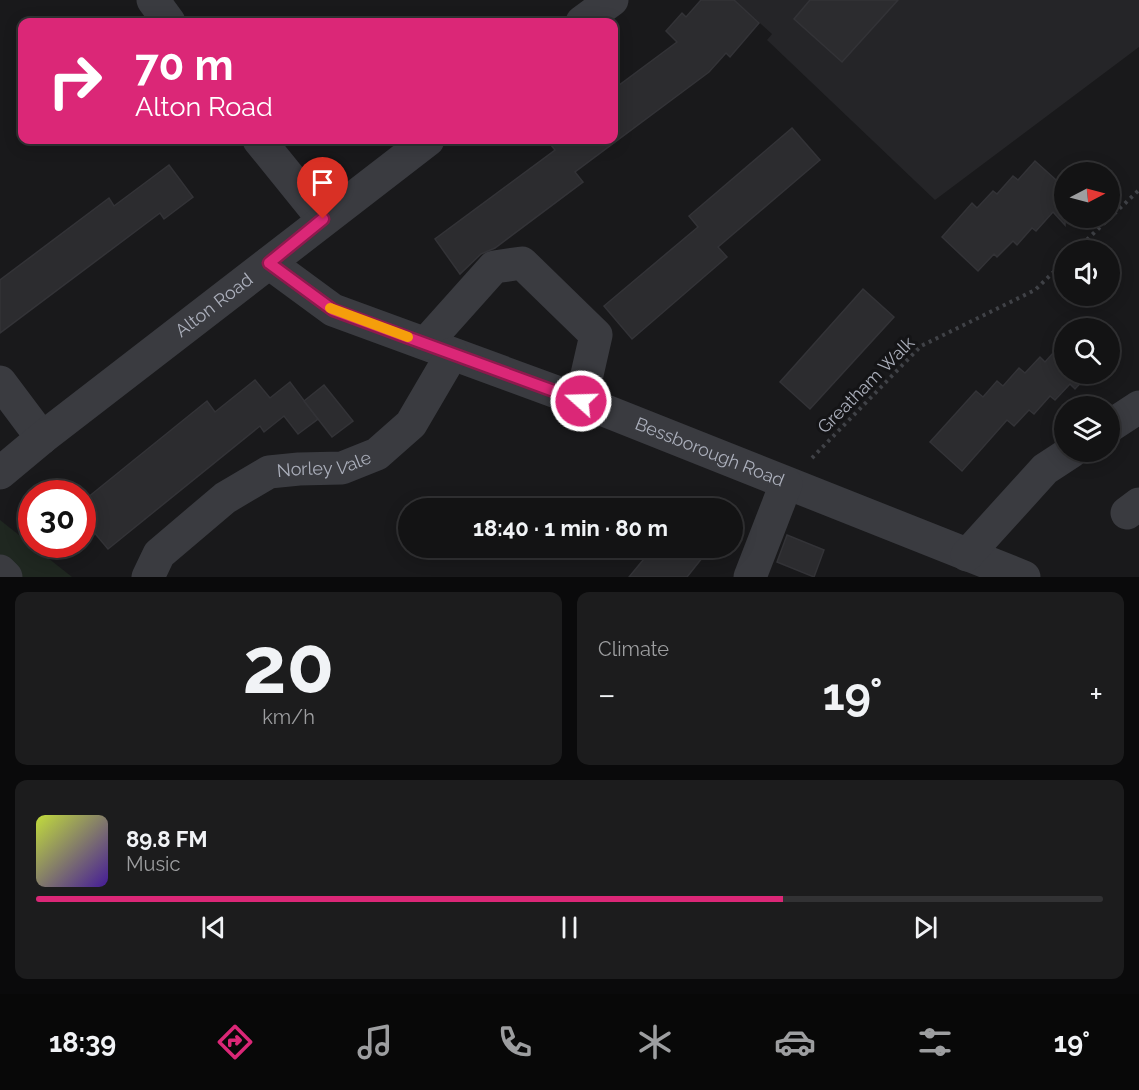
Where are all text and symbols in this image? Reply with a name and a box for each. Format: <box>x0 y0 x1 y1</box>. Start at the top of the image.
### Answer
text: 70 m <box>135 41 234 90</box>
icon: right <box>36 42 114 120</box>
text: Alton Road <box>135 91 273 122</box>
pin <box>297 157 348 219</box>
north arrow <box>1054 162 1120 228</box>
map controls <box>1054 162 1120 462</box>
icon: arrive <box>306 166 339 199</box>
button: sound <box>1054 240 1120 306</box>
street label: Alton Road <box>171 268 257 341</box>
button: search <box>1054 318 1120 384</box>
street label: Greatham Walk <box>813 332 919 437</box>
position arrow <box>549 369 613 433</box>
button: layers <box>1054 396 1120 462</box>
street label: Bessborough Road <box>632 413 787 491</box>
street label: Norley Vale <box>276 446 375 481</box>
speed limit sign: 30 <box>18 480 96 558</box>
text: 18:40 · 1 min · 80 m <box>473 515 668 541</box>
text: 20 <box>243 620 334 711</box>
text: Climate <box>598 637 669 661</box>
text: 19° <box>822 668 883 721</box>
text: − <box>598 675 616 714</box>
text: + <box>1089 675 1103 714</box>
text: km/h <box>262 705 315 729</box>
text: 89.8 FM <box>126 826 207 852</box>
text: Music <box>126 852 180 876</box>
icon: previous <box>197 911 230 944</box>
icon: pause <box>553 911 586 944</box>
icon: next <box>909 911 942 944</box>
icon: directions <box>214 1021 256 1063</box>
icon: music <box>354 1021 396 1063</box>
icon: phone <box>494 1021 536 1063</box>
icon: climate <box>634 1021 676 1063</box>
icon: car <box>774 1021 816 1063</box>
icon: filters <box>914 1021 956 1063</box>
text: 18:39 <box>49 1027 116 1058</box>
text: 19° <box>1054 1027 1090 1058</box>

